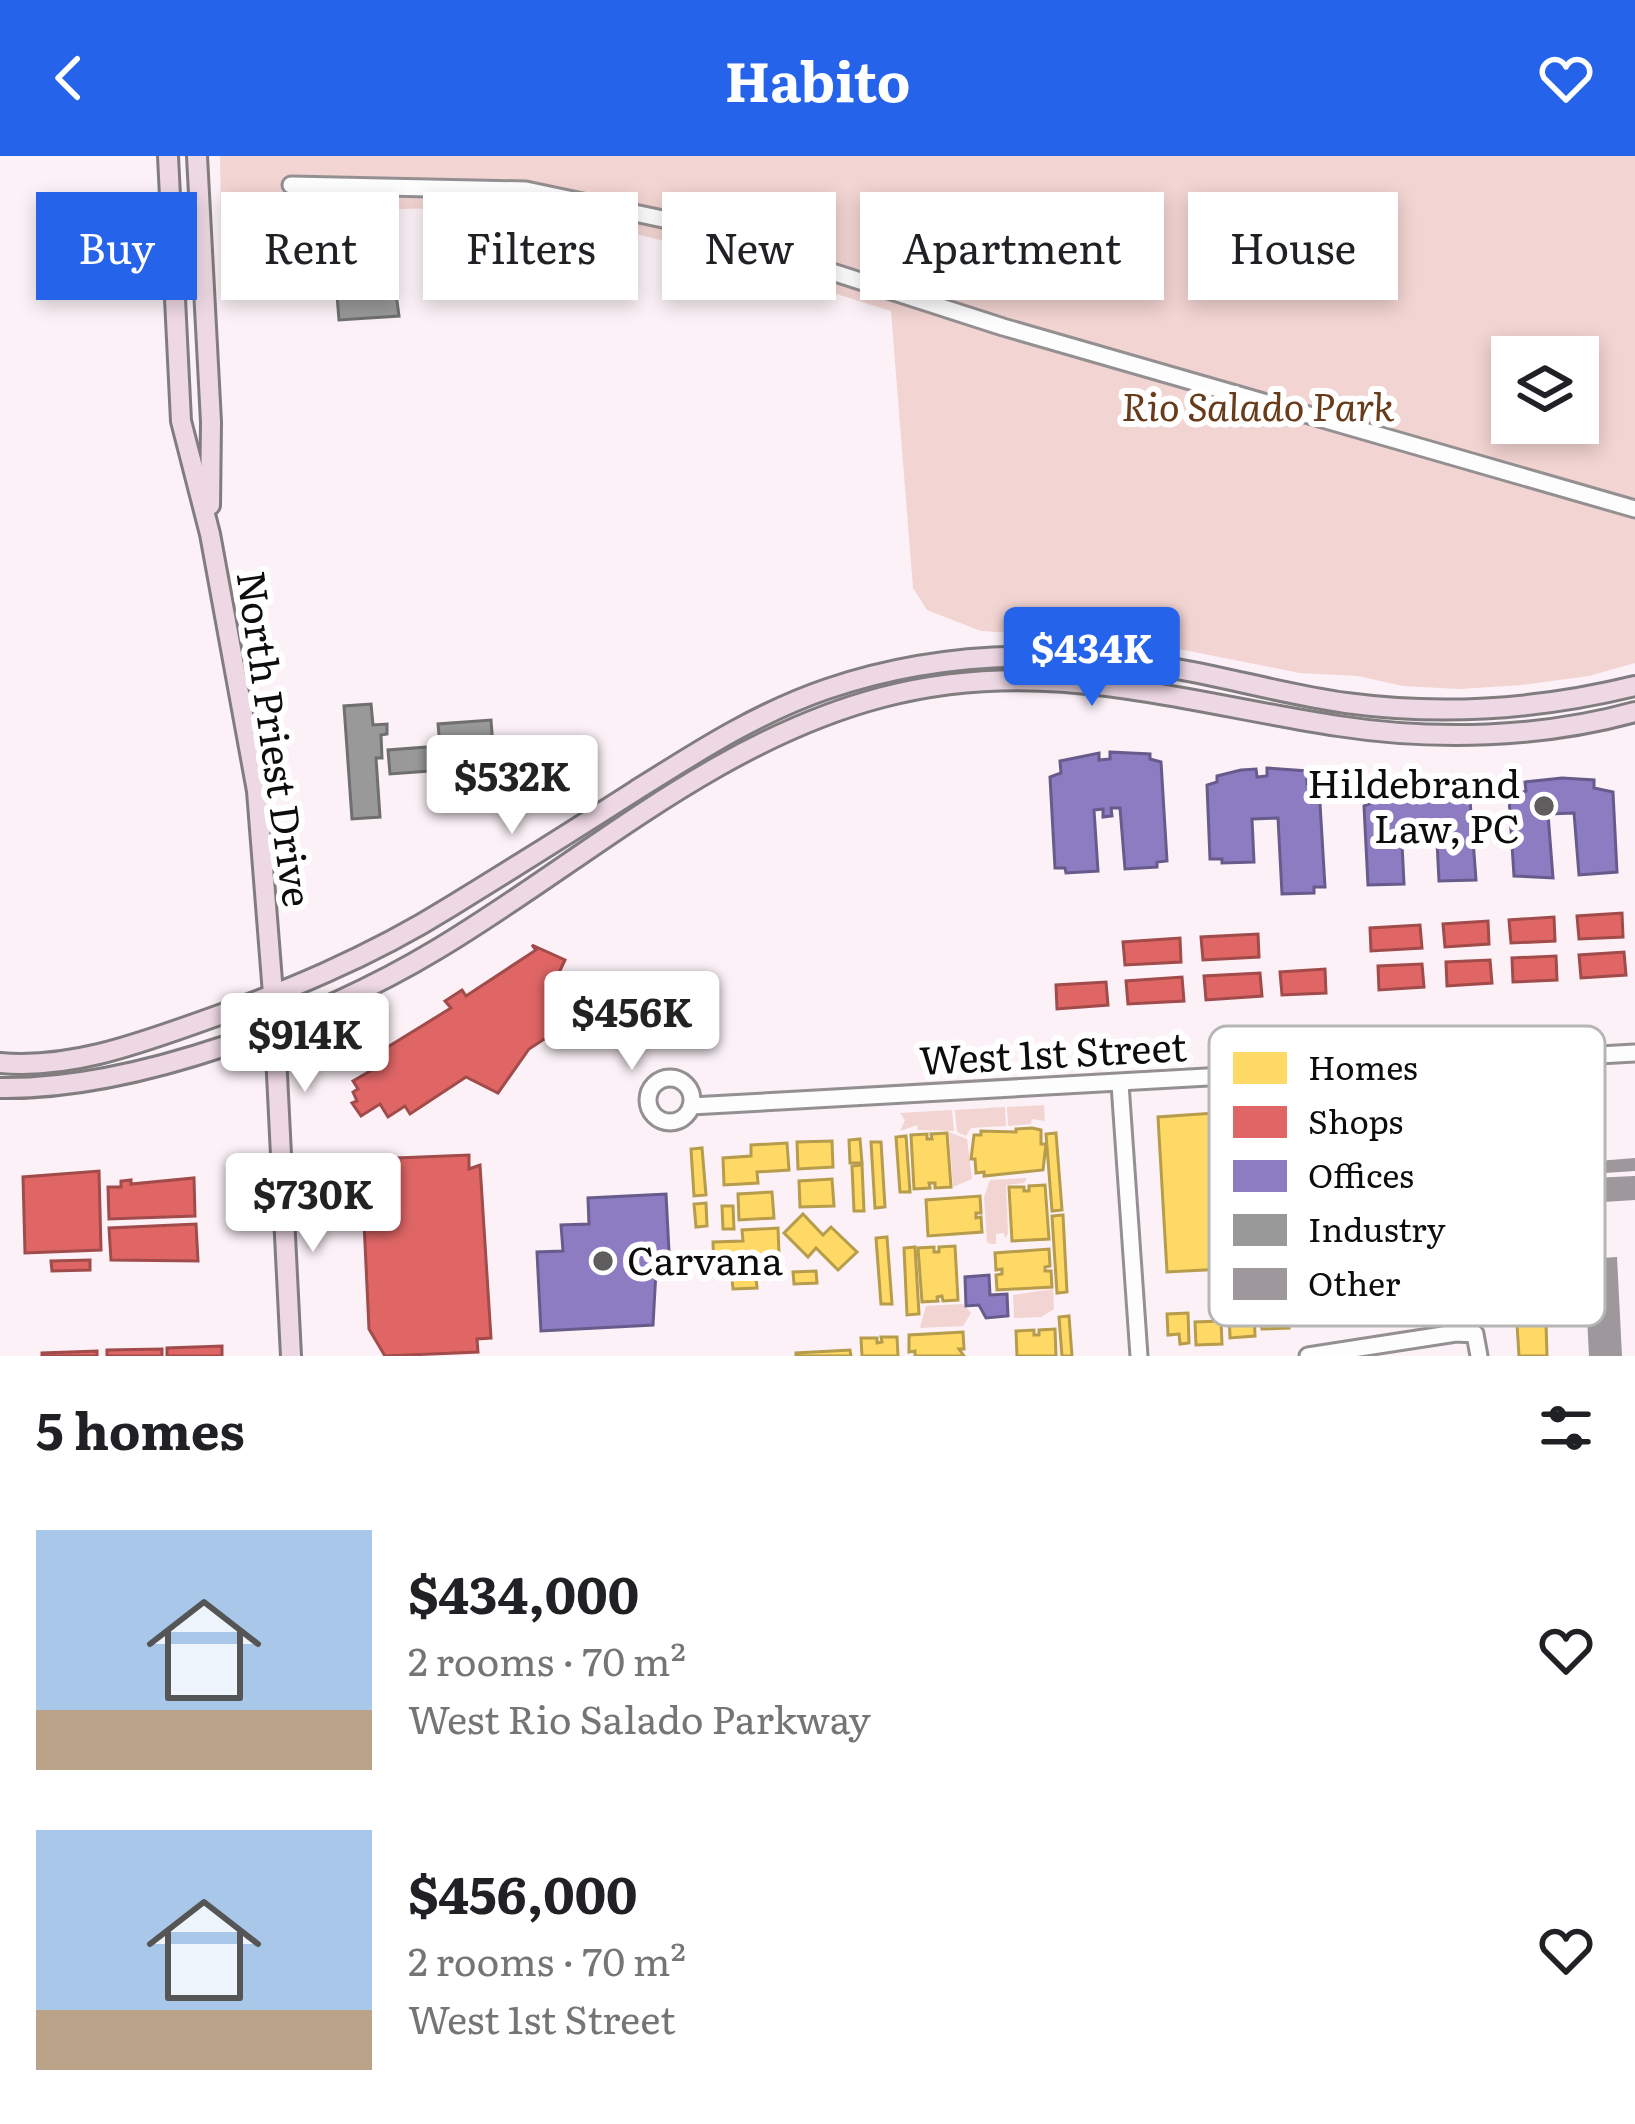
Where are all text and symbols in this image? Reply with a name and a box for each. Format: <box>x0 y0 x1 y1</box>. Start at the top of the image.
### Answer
text: Habito <box>725 38 910 119</box>
icon: back <box>36 45 102 111</box>
icon: heart <box>1533 45 1599 111</box>
chip: Buy <box>36 192 197 300</box>
chip: Rent <box>221 192 399 300</box>
chip: Filters <box>423 192 638 300</box>
chip: New <box>662 192 836 300</box>
chip: Apartment <box>860 192 1164 300</box>
chip: House <box>1188 192 1398 300</box>
map controls <box>1491 336 1599 444</box>
button: layers <box>1491 336 1599 444</box>
park label: Rio Salado Park <box>1121 375 1395 433</box>
street label: North Priest Drive <box>225 567 329 910</box>
pin: $434K <box>1008 607 1176 709</box>
text: $434K <box>1031 617 1153 675</box>
pin: $532K <box>428 735 596 837</box>
text: $532K <box>454 745 570 803</box>
place label: Hildebrand Law, PC <box>1307 752 1520 855</box>
marker: Hildebrand Law, PC <box>1531 793 1557 819</box>
pin: $456K <box>548 971 716 1073</box>
text: $456K <box>571 981 693 1039</box>
pin: $914K <box>221 993 389 1095</box>
text: $914K <box>248 1003 362 1061</box>
street label: West 1st Street <box>918 1015 1188 1087</box>
legend <box>1209 1026 1605 1326</box>
text: Homes <box>1308 1041 1418 1090</box>
text: Shops <box>1308 1095 1403 1144</box>
text: Offices <box>1308 1149 1414 1198</box>
pin: $730K <box>229 1153 397 1255</box>
text: $730K <box>253 1163 373 1221</box>
text: Industry <box>1308 1203 1446 1252</box>
place label: Carvana <box>627 1229 783 1287</box>
marker: Carvana <box>590 1248 616 1274</box>
text: Other <box>1308 1257 1401 1306</box>
text: 5 homes <box>36 1390 245 1466</box>
icon: filters <box>1533 1395 1599 1461</box>
text: $434,000 <box>408 1554 639 1630</box>
icon: home <box>132 1578 276 1722</box>
icon: heart <box>1533 1617 1599 1683</box>
text: 2 rooms · 70 m² <box>408 1630 686 1688</box>
text: West Rio Salado Parkway <box>408 1688 871 1746</box>
text: $456,000 <box>408 1854 638 1930</box>
icon: home <box>132 1878 276 2022</box>
icon: heart <box>1533 1917 1599 1983</box>
text: 2 rooms · 70 m² <box>408 1930 686 1988</box>
text: West 1st Street <box>408 1988 676 2046</box>

